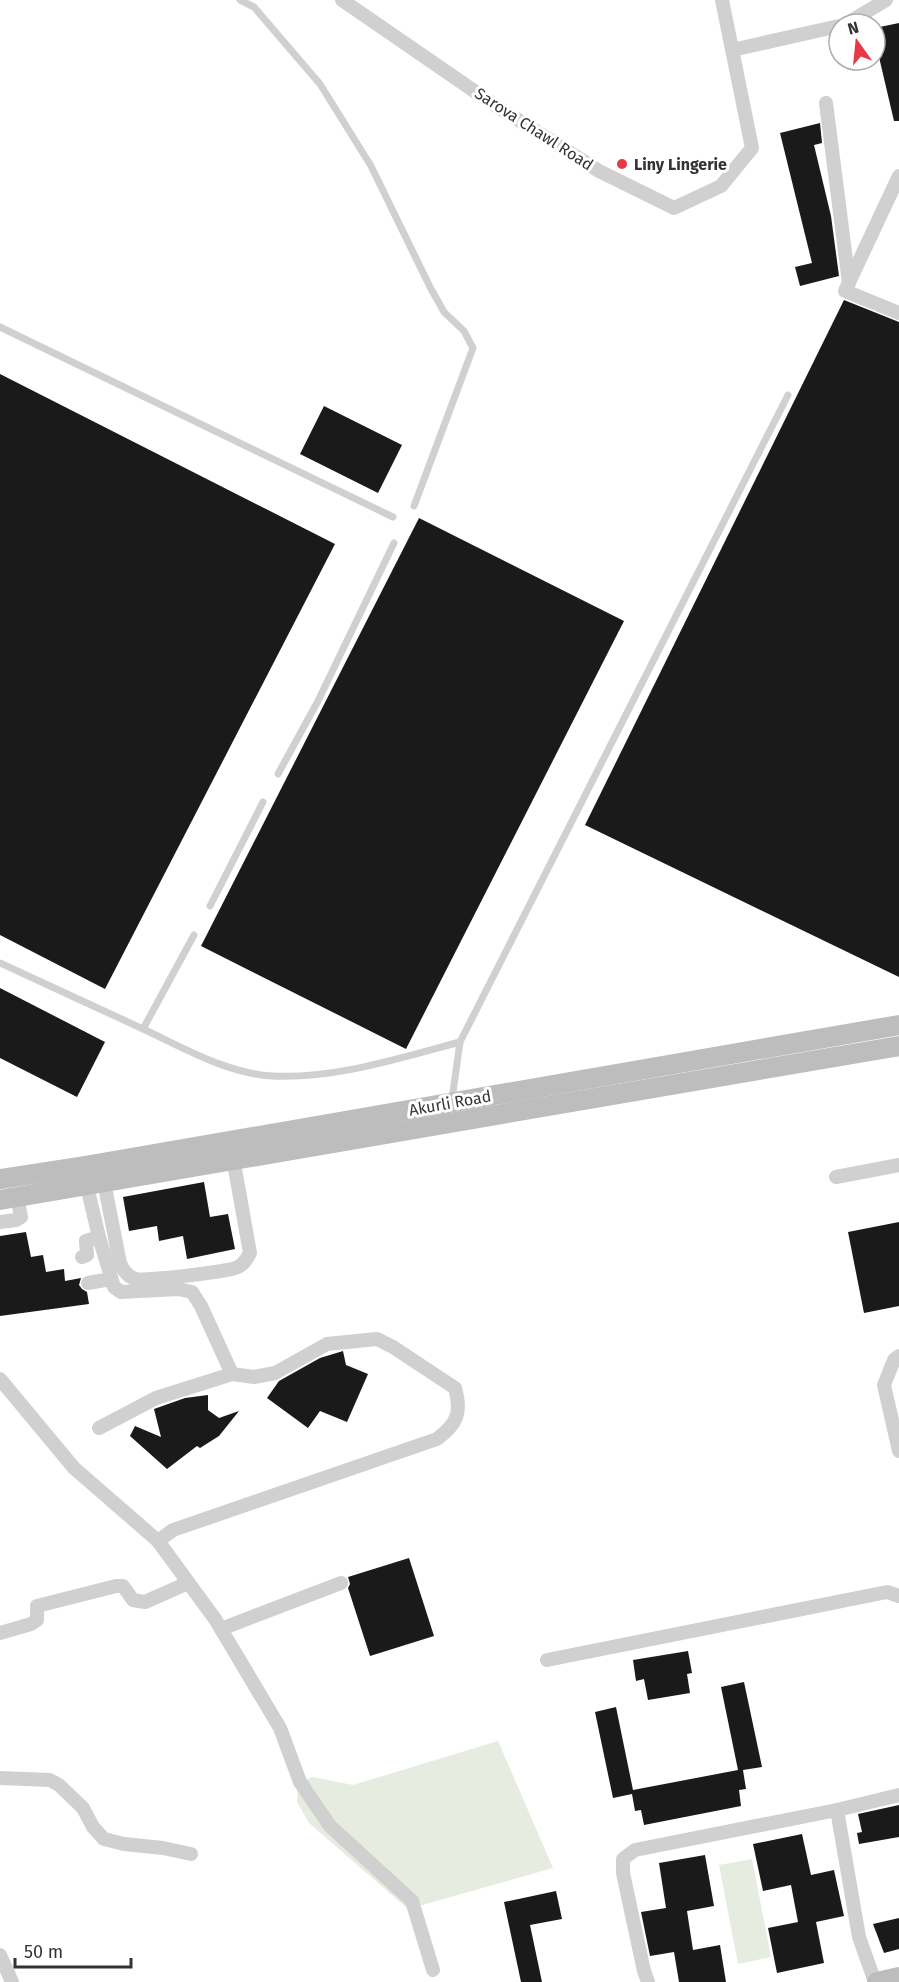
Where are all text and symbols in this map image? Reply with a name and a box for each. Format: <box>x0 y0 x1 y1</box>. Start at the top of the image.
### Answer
north arrow <box>827 12 887 72</box>
text: N <box>846 17 861 39</box>
street label: Sarova Chawl Road <box>471 84 597 174</box>
place label: Liny Lingerie <box>634 155 727 174</box>
marker: Liny Lingerie <box>615 157 629 171</box>
street label: Akurli Road <box>407 1086 493 1120</box>
scale bar <box>15 1931 130 1969</box>
text: 50 m <box>24 1941 63 1963</box>

